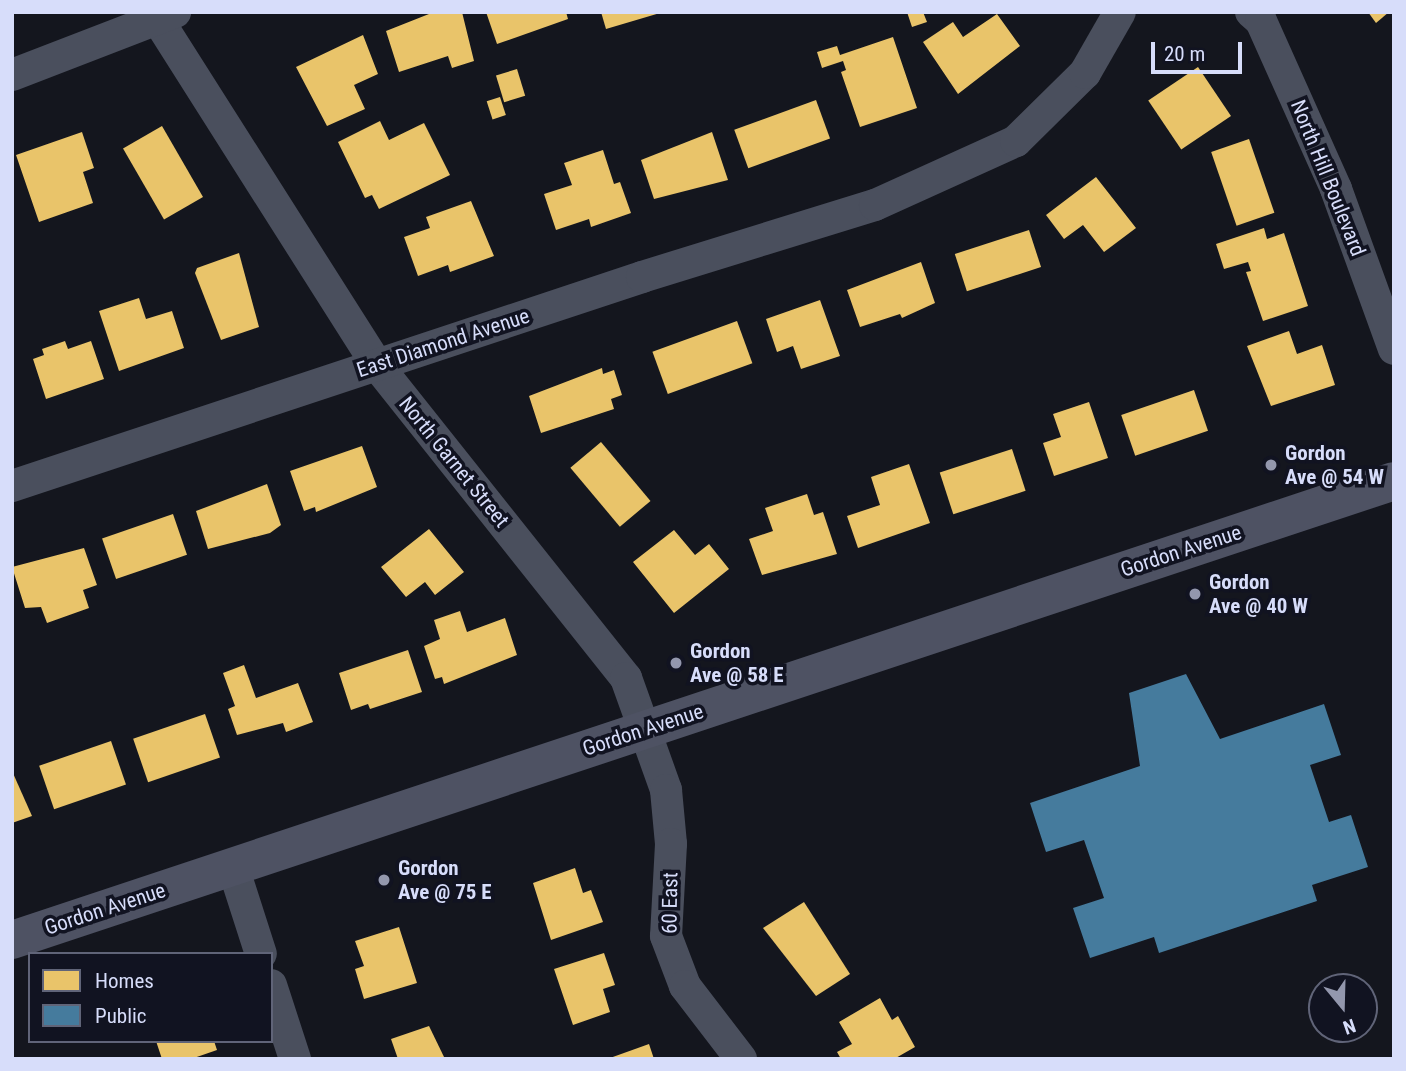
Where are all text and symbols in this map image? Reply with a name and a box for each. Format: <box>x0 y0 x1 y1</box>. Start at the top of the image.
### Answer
scale bar <box>1154 28 1245 72</box>
text: 20 m <box>1164 42 1205 66</box>
street label: North Hill Boulevard <box>1285 96 1371 260</box>
street label: East Diamond Avenue <box>353 303 533 383</box>
street label: North Garnet Street <box>394 392 514 532</box>
place label: Gordon Ave @ 54 W <box>1285 440 1384 490</box>
marker: Gordon Ave @ 54 W <box>1263 457 1279 473</box>
street label: Gordon Avenue <box>1117 520 1245 582</box>
place label: Gordon Ave @ 40 W <box>1209 569 1308 619</box>
marker: Gordon Ave @ 40 W <box>1187 586 1203 602</box>
place label: Gordon Ave @ 58 E <box>690 638 784 688</box>
marker: Gordon Ave @ 58 E <box>668 655 684 671</box>
street label: Gordon Avenue <box>579 699 707 761</box>
place label: Gordon Ave @ 75 E <box>398 855 492 905</box>
marker: Gordon Ave @ 75 E <box>376 872 392 888</box>
street label: 60 East <box>657 872 683 934</box>
street label: Gordon Avenue <box>41 878 169 940</box>
legend <box>28 952 273 1043</box>
text: Homes <box>95 969 154 993</box>
north arrow <box>1308 973 1378 1043</box>
text: Public <box>95 1004 147 1028</box>
text: N <box>1340 1014 1359 1039</box>

